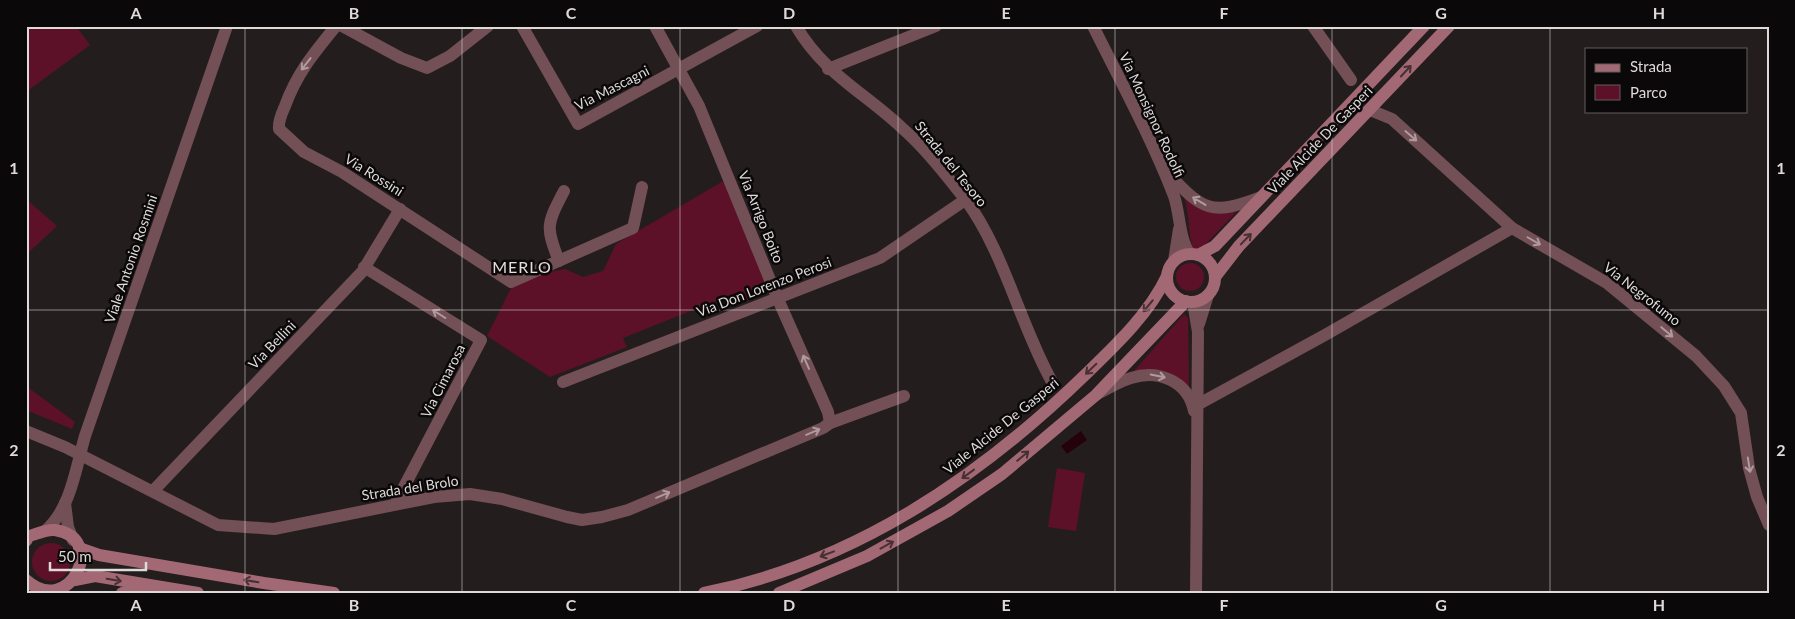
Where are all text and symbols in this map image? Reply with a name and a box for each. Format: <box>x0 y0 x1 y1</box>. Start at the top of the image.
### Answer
text: A <box>129 3 142 22</box>
text: B <box>349 3 359 22</box>
text: C <box>566 3 577 22</box>
text: D <box>783 3 795 22</box>
text: E <box>1001 3 1011 22</box>
text: F <box>1219 3 1229 22</box>
text: G <box>1435 3 1447 22</box>
text: H <box>1653 3 1665 22</box>
legend <box>1585 48 1748 112</box>
street label: Via Monsignor Rodolfi <box>1116 50 1189 180</box>
one-way arrow <box>300 57 311 70</box>
text: Strada <box>1630 57 1672 75</box>
street label: Via Mascagni <box>572 62 652 114</box>
one-way arrow <box>1400 65 1412 78</box>
street label: Viale Alcide De Gasperi <box>1264 82 1376 197</box>
text: Parco <box>1630 83 1667 101</box>
street label: Strada del Tesoro <box>912 118 991 210</box>
one-way arrow <box>1404 130 1417 141</box>
street label: Via Rossini <box>342 150 407 199</box>
text: 1 <box>9 158 19 177</box>
text: 1 <box>1776 158 1786 177</box>
street label: Via Arrigo Boito <box>735 168 788 265</box>
street label: Viale Antonio Rosmini <box>101 192 160 325</box>
one-way arrow <box>1193 195 1207 205</box>
one-way arrow <box>1240 233 1252 246</box>
one-way arrow <box>1526 236 1540 246</box>
street label: Via Don Lorenzo Perosi <box>694 253 834 320</box>
district label: MERLO <box>492 257 552 276</box>
street label: Via Negrofumo <box>1600 258 1684 329</box>
one-way arrow <box>1143 300 1154 313</box>
one-way arrow <box>433 309 447 319</box>
street label: Via Bellini <box>244 317 299 372</box>
one-way arrow <box>1660 327 1673 338</box>
street label: Via Cimarosa <box>417 341 468 420</box>
one-way arrow <box>800 354 809 369</box>
one-way arrow <box>1085 363 1097 375</box>
one-way arrow <box>1150 372 1166 381</box>
street label: Viale Alcide De Gasperi <box>940 374 1062 477</box>
one-way arrow <box>805 427 820 437</box>
text: 2 <box>9 440 19 459</box>
text: 2 <box>1776 440 1786 459</box>
one-way arrow <box>1016 451 1029 462</box>
one-way arrow <box>1744 456 1754 472</box>
one-way arrow <box>962 469 975 480</box>
street label: Strada del Brolo <box>360 471 460 504</box>
one-way arrow <box>655 490 670 499</box>
scale bar <box>50 539 146 571</box>
one-way arrow <box>880 540 895 550</box>
text: 50 m <box>58 547 92 565</box>
one-way arrow <box>819 550 835 559</box>
one-way arrow <box>105 575 121 585</box>
one-way arrow <box>243 576 259 586</box>
text: A <box>129 595 142 614</box>
text: B <box>349 595 359 614</box>
text: C <box>566 595 577 614</box>
text: D <box>783 595 795 614</box>
text: E <box>1001 595 1011 614</box>
text: F <box>1219 595 1229 614</box>
text: G <box>1435 595 1447 614</box>
text: H <box>1653 595 1665 614</box>

